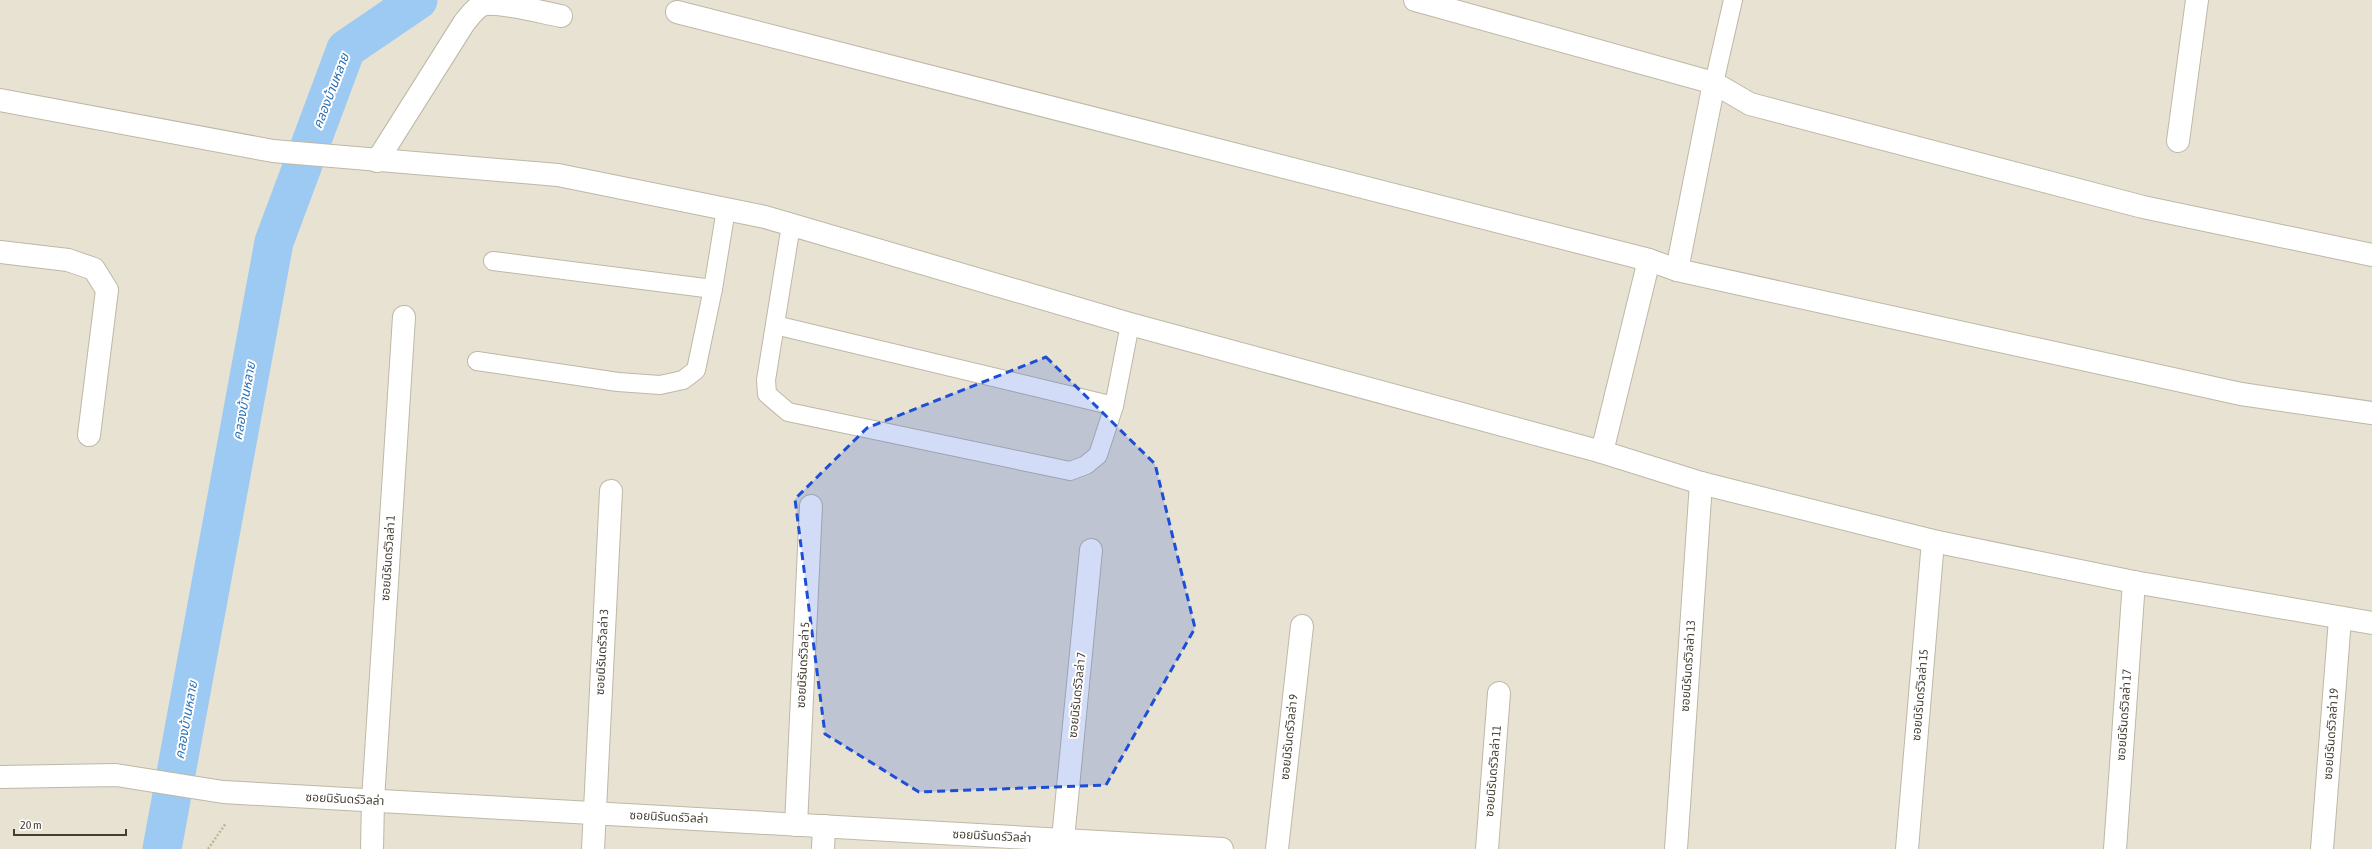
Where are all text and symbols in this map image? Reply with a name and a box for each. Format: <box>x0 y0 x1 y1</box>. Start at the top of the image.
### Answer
water label: คลองบ้านหลาย <box>310 50 353 131</box>
water label: คลองบ้านหลาย <box>230 360 258 441</box>
street label: ซอยนิรันดร์วิลล่า 1 <box>378 514 398 602</box>
street label: ซอยนิรันดร์วิลล่า 3 <box>593 609 611 695</box>
street label: ซอยนิรันดร์วิลล่า 13 <box>1678 620 1698 712</box>
street label: ซอยนิรันดร์วิลล่า 5 <box>794 622 812 708</box>
street label: ซอยนิรันดร์วิลล่า 15 <box>1909 649 1931 741</box>
street label: ซอยนิรันดร์วิลล่า 7 <box>1066 651 1089 739</box>
street label: ซอยนิรันดร์วิลล่า 17 <box>2114 668 2134 761</box>
water label: คลองบ้านหลาย <box>172 679 200 760</box>
street label: ซอยนิรันดร์วิลล่า 19 <box>2321 687 2341 780</box>
street label: ซอยนิรันดร์วิลล่า 9 <box>1278 693 1301 781</box>
street label: ซอยนิรันดร์วิลล่า 11 <box>1482 724 1504 817</box>
street label: ซอยนิรันดร์วิลล่า <box>305 790 385 808</box>
street label: ซอยนิรันดร์วิลล่า <box>629 808 709 826</box>
scale bar <box>14 811 126 837</box>
text: 20 m <box>20 818 42 832</box>
street label: ซอยนิรันดร์วิลล่า <box>952 827 1032 845</box>

